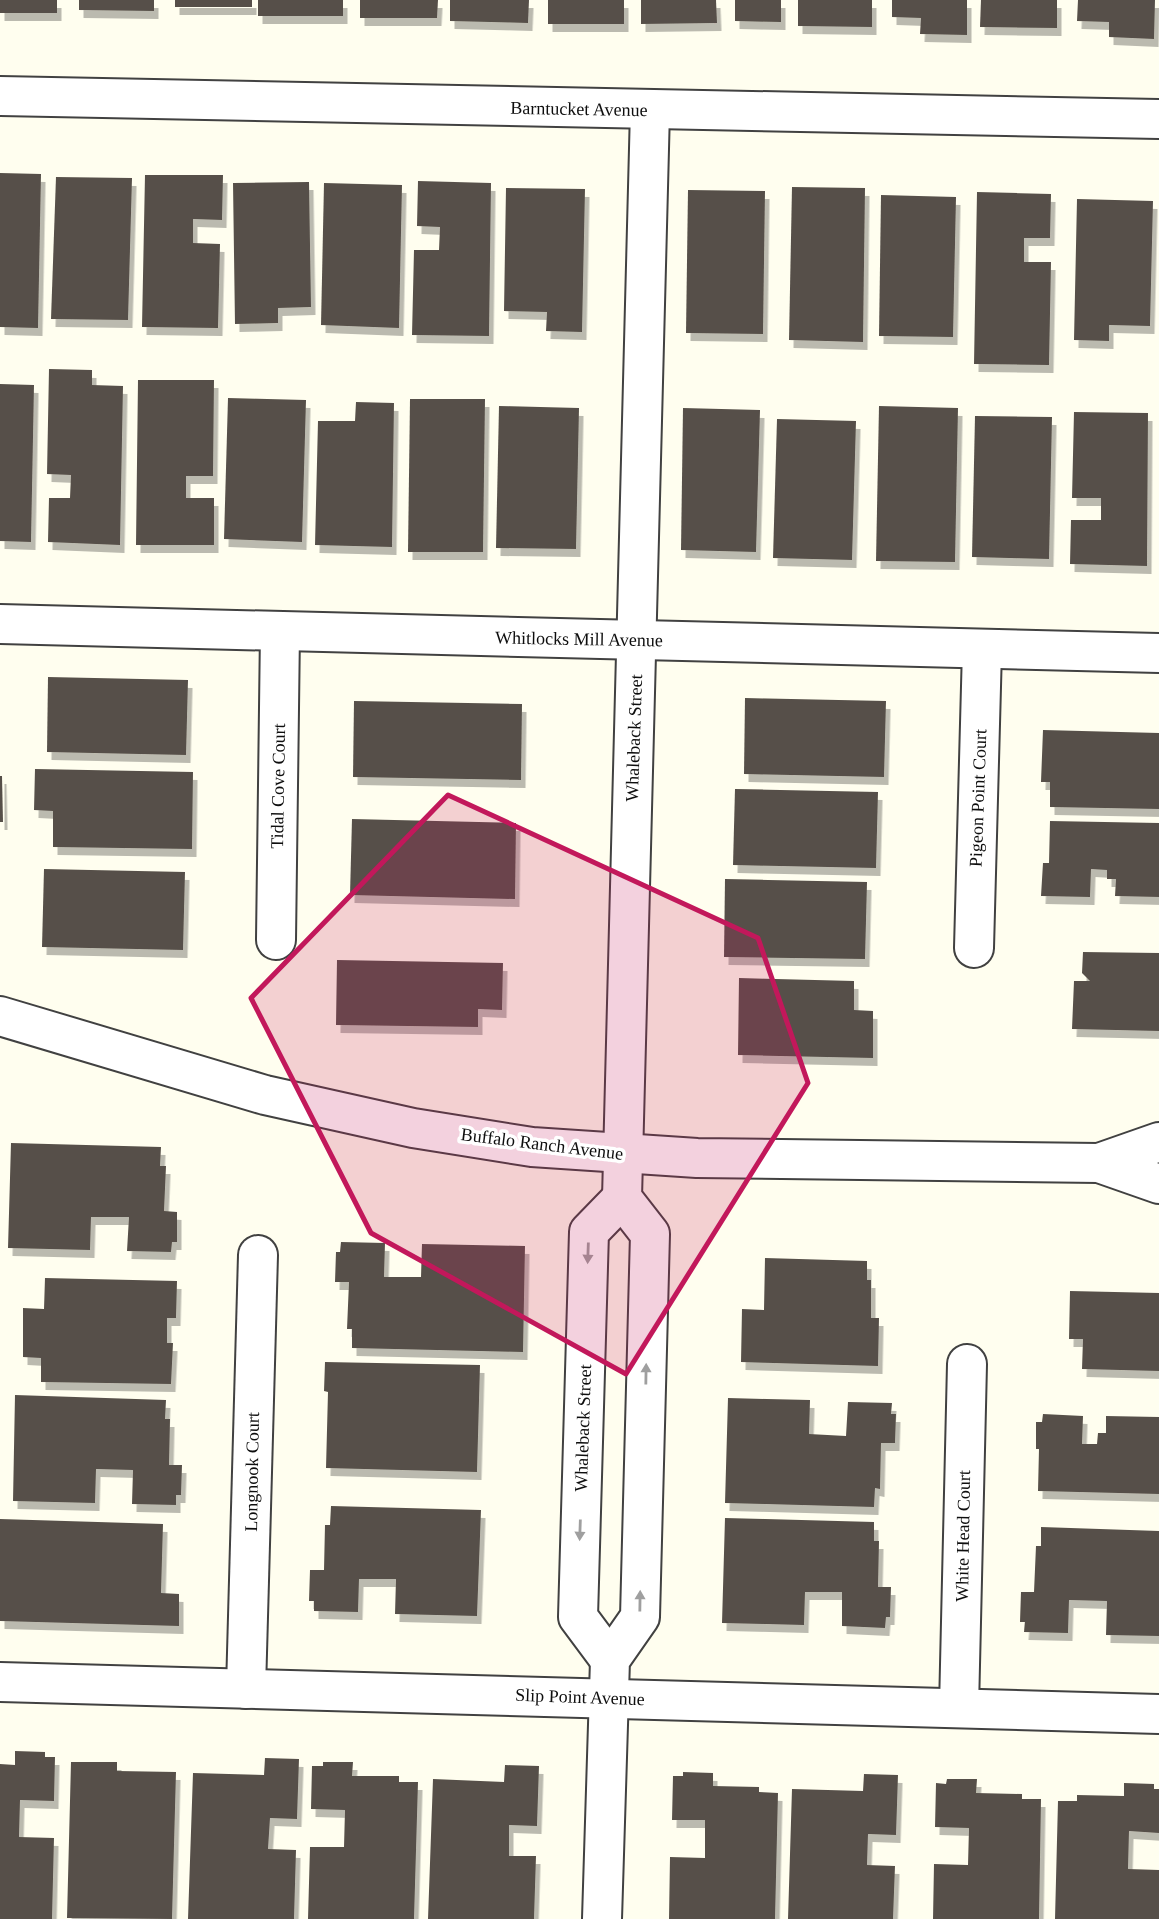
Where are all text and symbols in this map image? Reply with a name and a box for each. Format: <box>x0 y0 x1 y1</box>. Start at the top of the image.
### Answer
street label: Barntucket Avenue <box>510 98 648 120</box>
street label: Whitlocks Mill Avenue <box>495 628 663 650</box>
street label: Whaleback Street <box>622 674 646 802</box>
street label: Tidal Cove Court <box>267 723 289 849</box>
street label: Pigeon Point Court <box>966 729 990 867</box>
street label: Buffalo Ranch Avenue <box>460 1124 624 1164</box>
one-way arrow <box>583 1242 594 1264</box>
one-way arrow <box>640 1363 652 1385</box>
street label: Whaleback Street <box>571 1364 595 1492</box>
street label: Longnook Court <box>241 1412 263 1532</box>
street label: White Head Court <box>952 1470 974 1602</box>
one-way arrow <box>575 1519 586 1541</box>
one-way arrow <box>635 1590 646 1612</box>
street label: Slip Point Avenue <box>515 1685 645 1709</box>

